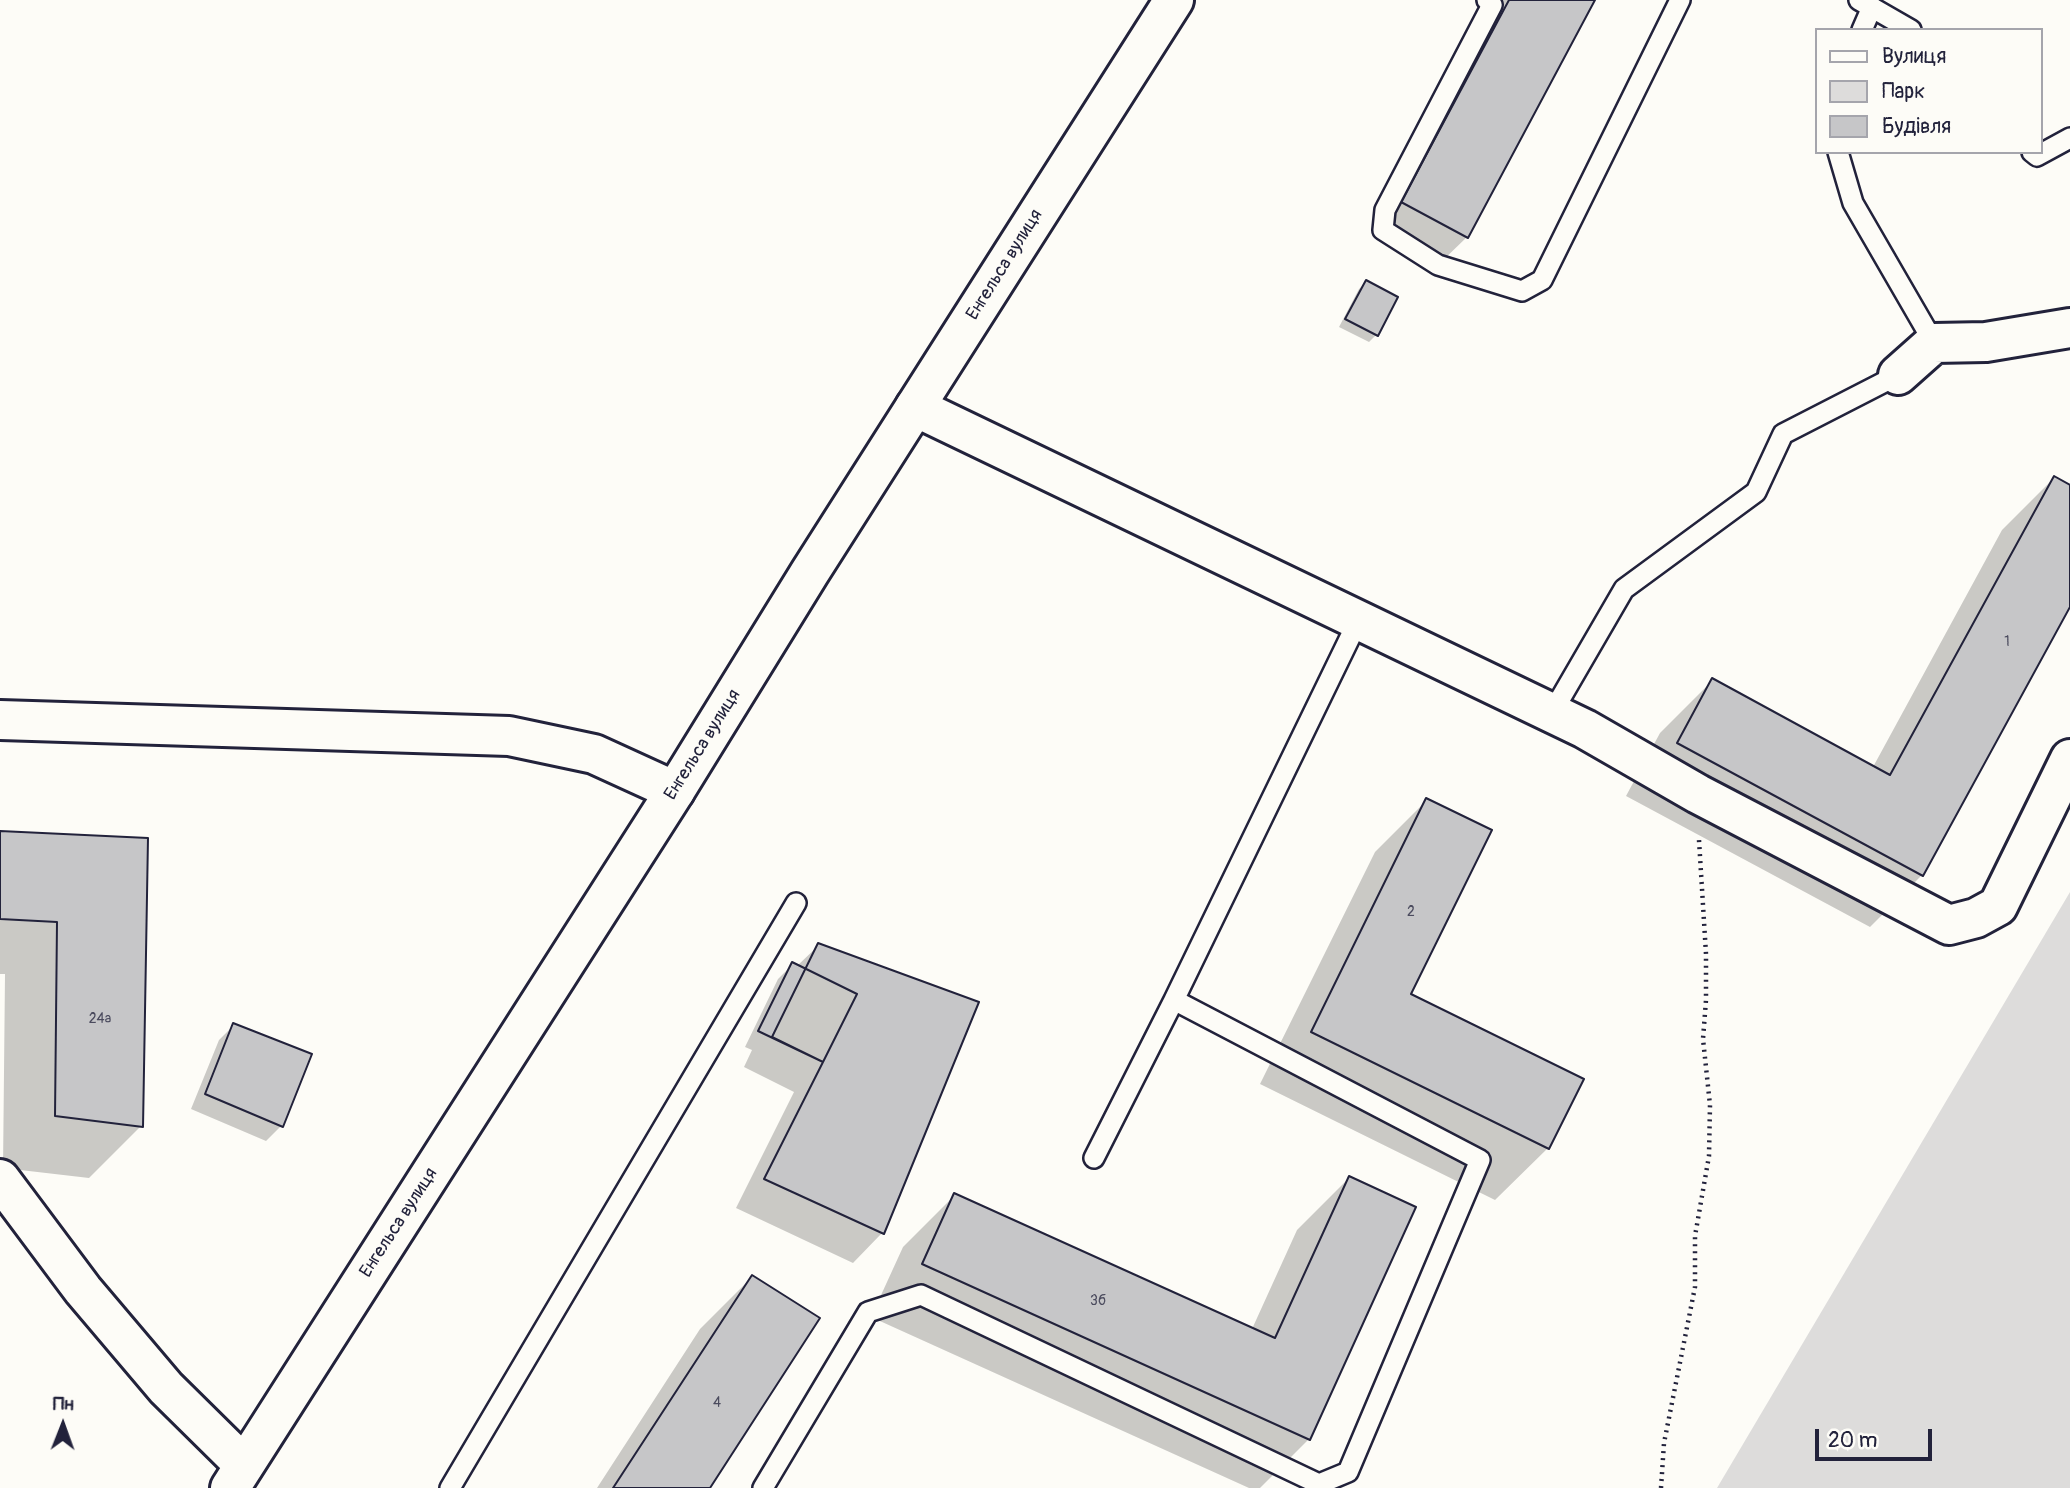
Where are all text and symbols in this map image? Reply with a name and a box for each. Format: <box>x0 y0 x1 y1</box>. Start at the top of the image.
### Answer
legend <box>1814 28 2042 154</box>
text: Вулиця <box>1882 43 1946 70</box>
text: Парк <box>1882 78 1925 105</box>
text: Будівля <box>1882 113 1951 140</box>
street label: Енгельса вулиця <box>962 206 1048 324</box>
house number: 1 <box>2004 634 2010 650</box>
street label: Енгельса вулиця <box>660 686 746 804</box>
house number: 2 <box>1407 904 1415 920</box>
house number: 24а <box>89 1011 111 1027</box>
street label: Енгельса вулиця <box>356 1164 442 1282</box>
house number: 3б <box>1090 1293 1106 1309</box>
north arrow <box>28 1390 98 1460</box>
text: Пн <box>53 1392 74 1416</box>
house number: 4 <box>713 1395 721 1411</box>
scale bar <box>1818 1414 1935 1458</box>
text: 20 m <box>1828 1427 1877 1454</box>

